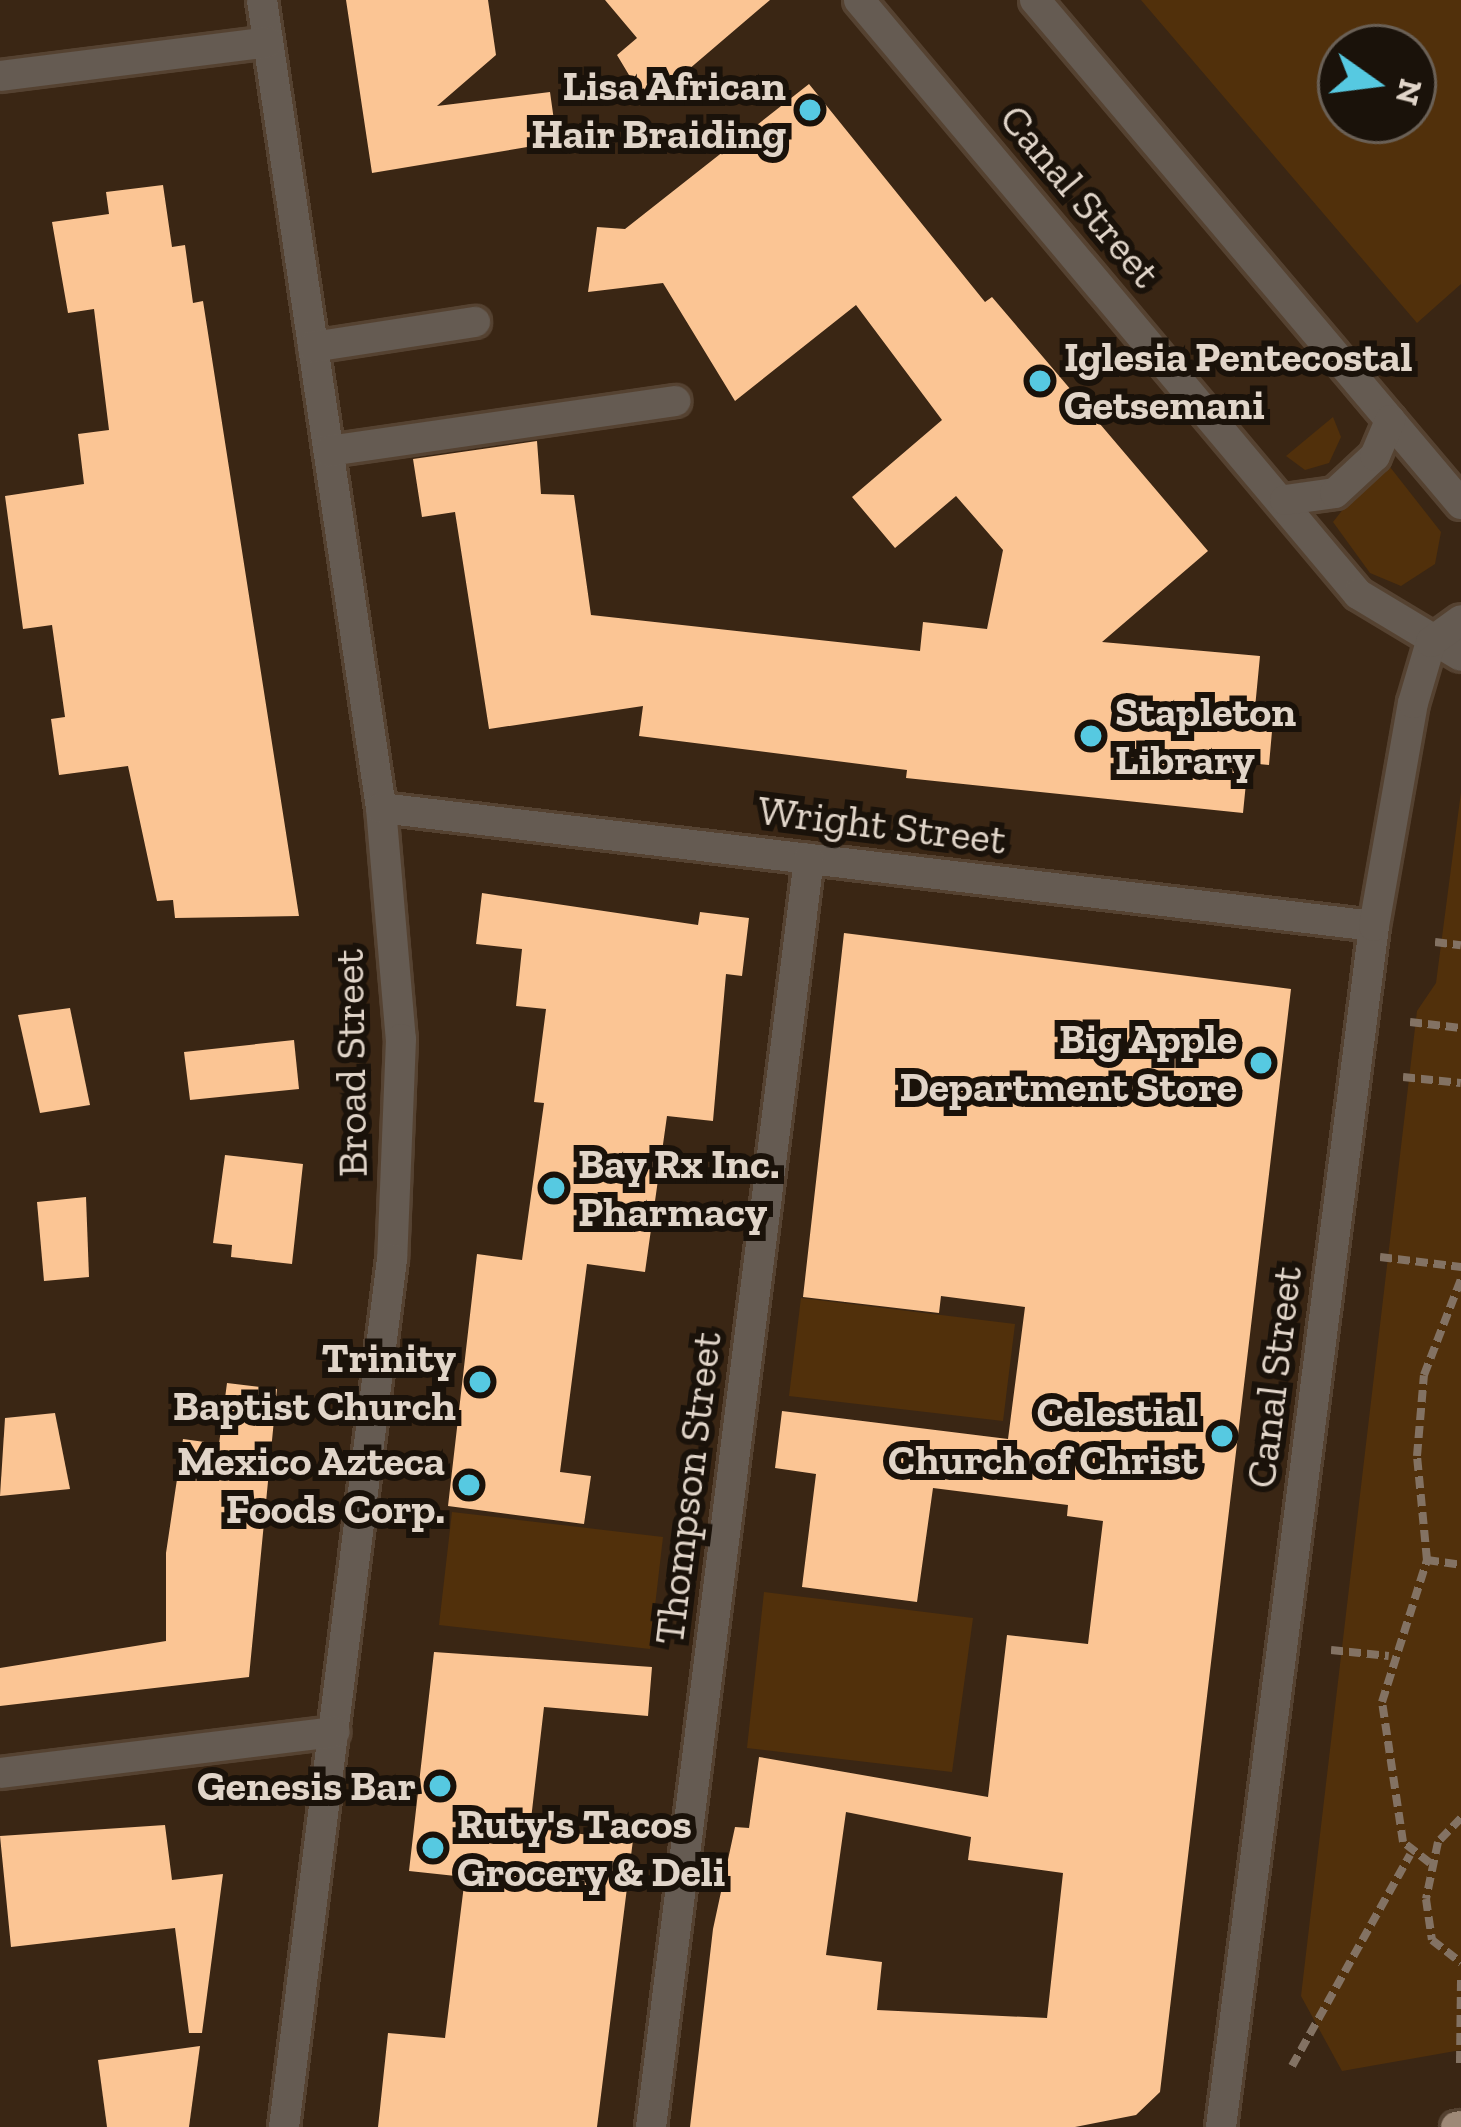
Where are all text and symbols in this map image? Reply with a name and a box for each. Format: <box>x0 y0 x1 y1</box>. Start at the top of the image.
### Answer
north arrow <box>1317 24 1437 144</box>
place label: Lisa African Hair Braiding <box>530 61 786 160</box>
text: N <box>1388 75 1431 109</box>
street label: Canal Street <box>989 94 1171 298</box>
marker: Lisa African Hair Braiding <box>797 97 823 123</box>
place label: Iglesia Pentecostal Getsemani <box>1064 332 1413 430</box>
marker: Iglesia Pentecostal Getsemani <box>1027 368 1053 394</box>
place label: Stapleton Library <box>1115 687 1296 786</box>
marker: Stapleton Library <box>1078 723 1104 749</box>
street label: Wright Street <box>755 785 1009 865</box>
street label: Broad Street <box>324 949 378 1177</box>
place label: Big Apple Department Store <box>899 1014 1237 1112</box>
marker: Big Apple Department Store <box>1248 1050 1274 1076</box>
place label: Bay Rx Inc. Pharmacy <box>578 1139 781 1238</box>
marker: Bay Rx Inc. Pharmacy <box>541 1175 567 1201</box>
street label: Canal Street <box>1235 1263 1313 1491</box>
street label: Thompson Street <box>644 1329 732 1647</box>
place label: Trinity Baptist Church <box>173 1333 456 1432</box>
marker: Trinity Baptist Church <box>467 1369 493 1395</box>
place label: Celestial Church of Christ <box>889 1387 1198 1486</box>
marker: Celestial Church of Christ <box>1209 1423 1235 1449</box>
place label: Mexico Azteca Foods Corp. <box>176 1436 445 1534</box>
marker: Mexico Azteca Foods Corp. <box>456 1472 482 1498</box>
place label: Genesis Bar <box>197 1761 416 1811</box>
marker: Genesis Bar <box>427 1773 453 1799</box>
place label: Ruty's Tacos Grocery & Deli <box>457 1799 726 1898</box>
marker: Ruty's Tacos Grocery & Deli <box>420 1835 446 1861</box>

